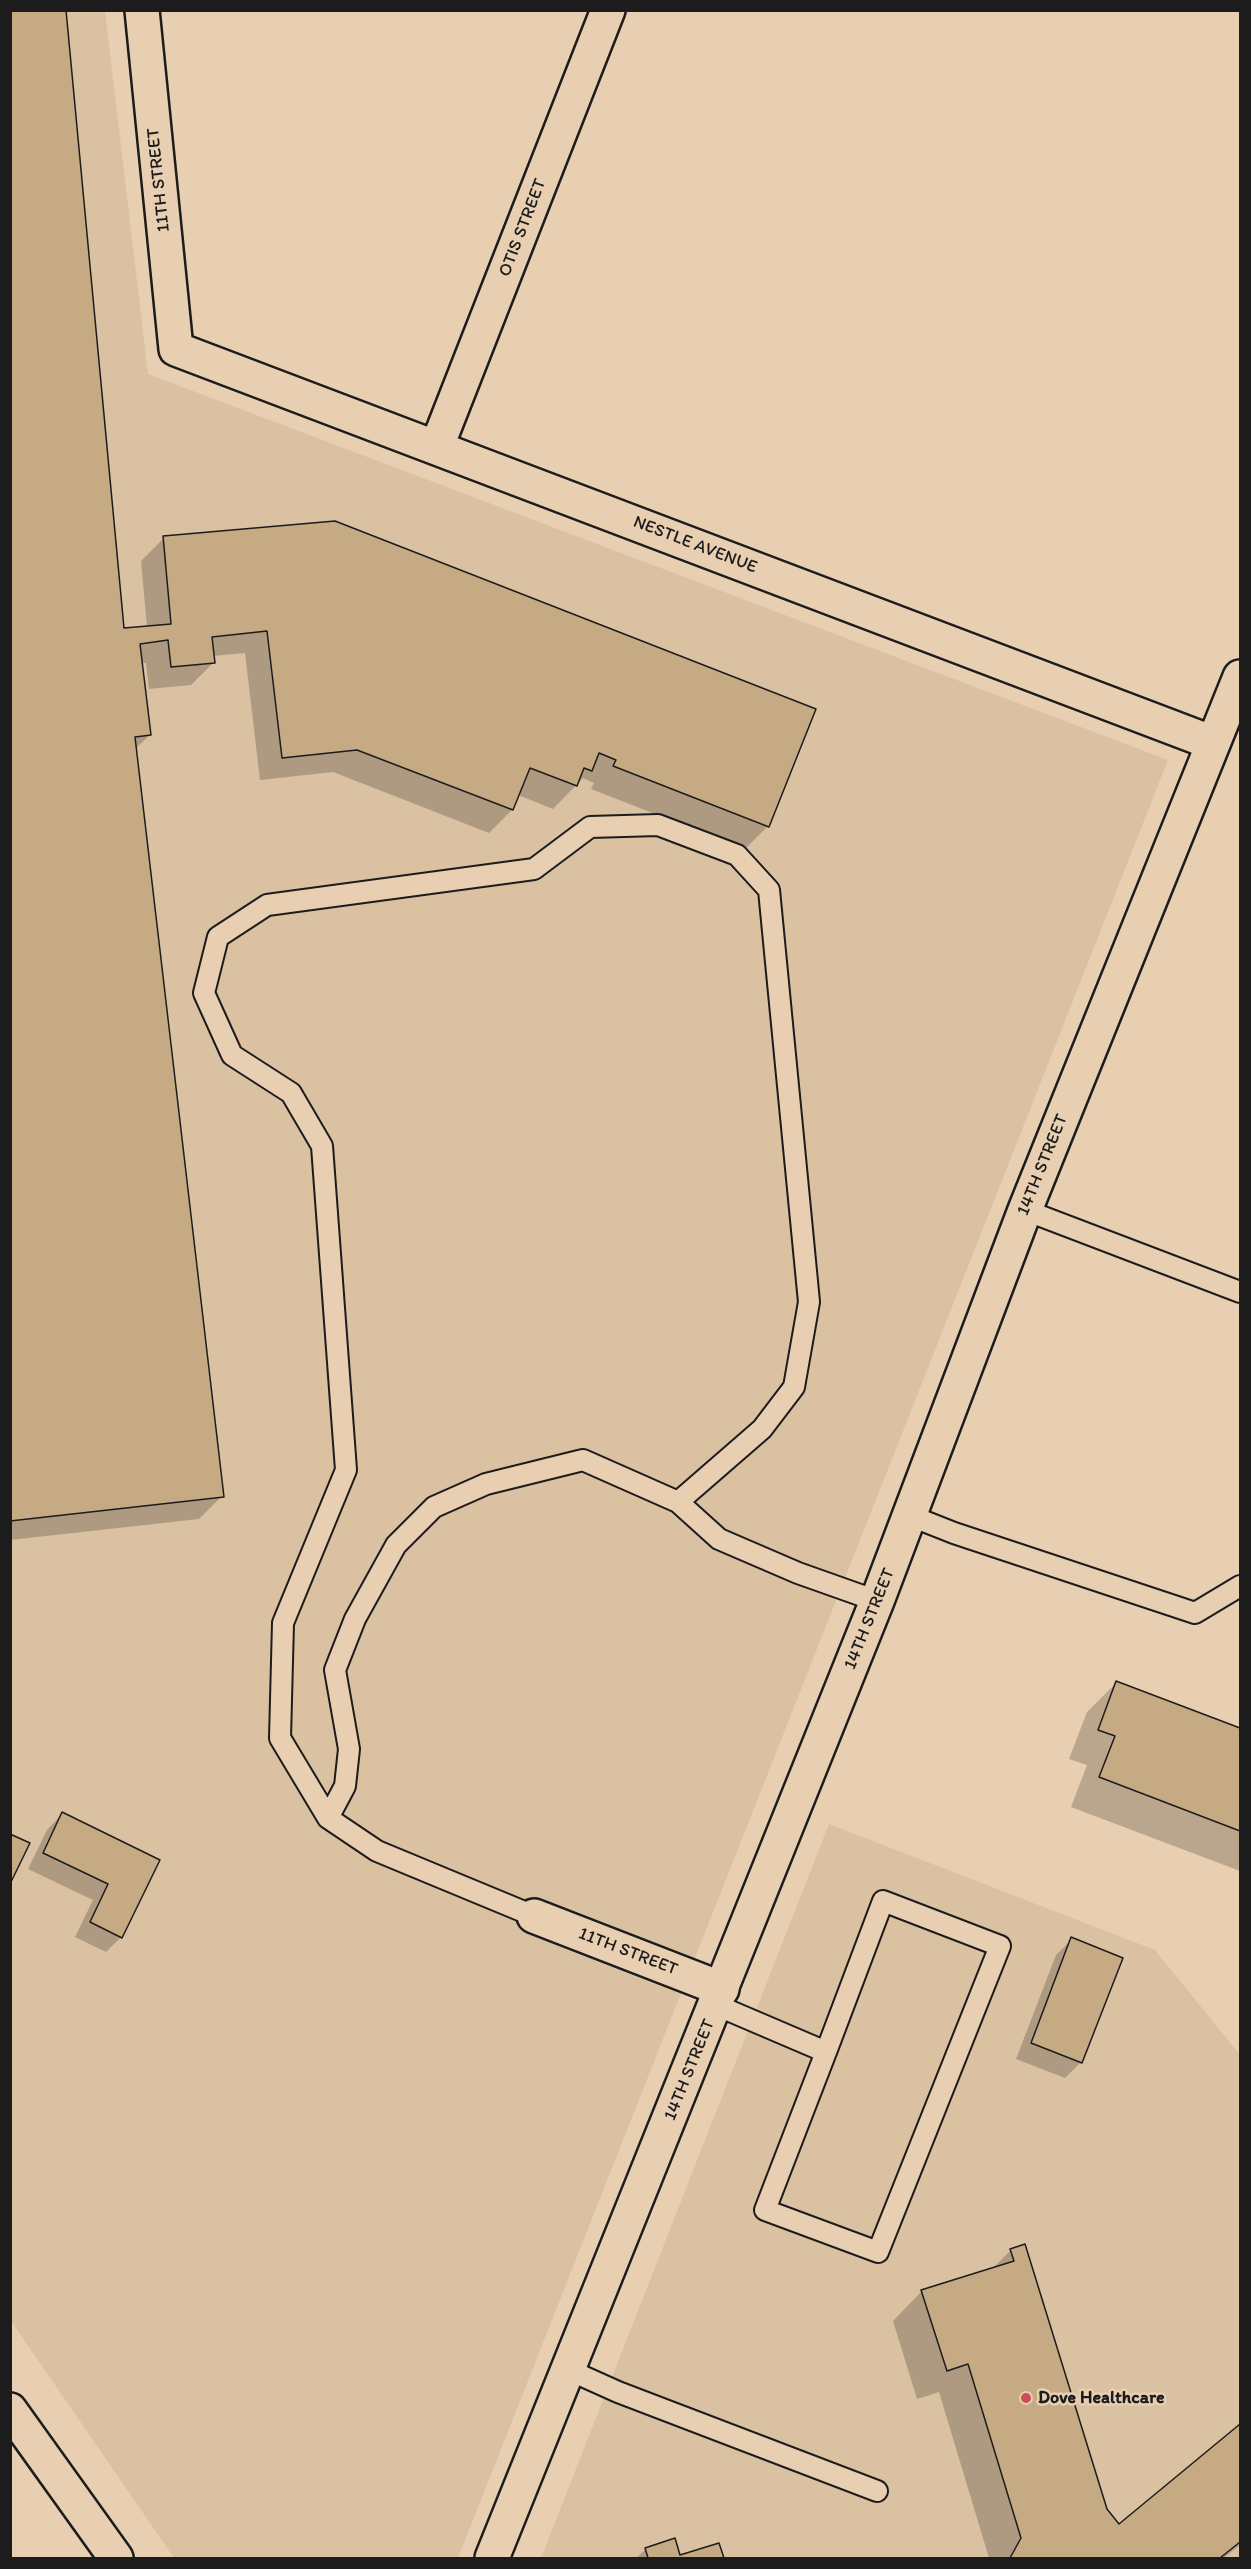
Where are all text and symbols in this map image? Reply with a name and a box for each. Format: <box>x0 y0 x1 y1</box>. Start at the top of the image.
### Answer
street label: 11TH STREET <box>143 127 175 233</box>
street label: OTIS STREET <box>494 176 552 280</box>
street label: NESTLE AVENUE <box>630 511 760 579</box>
street label: 14TH STREET <box>1013 1111 1073 1219</box>
street label: 14TH STREET <box>840 1565 900 1673</box>
street label: 11TH STREET <box>575 1923 681 1981</box>
street label: 14TH STREET <box>660 2016 720 2124</box>
place label: Dove Healthcare <box>1038 2387 1165 2409</box>
marker: Dove Healthcare <box>1019 2391 1033 2405</box>

